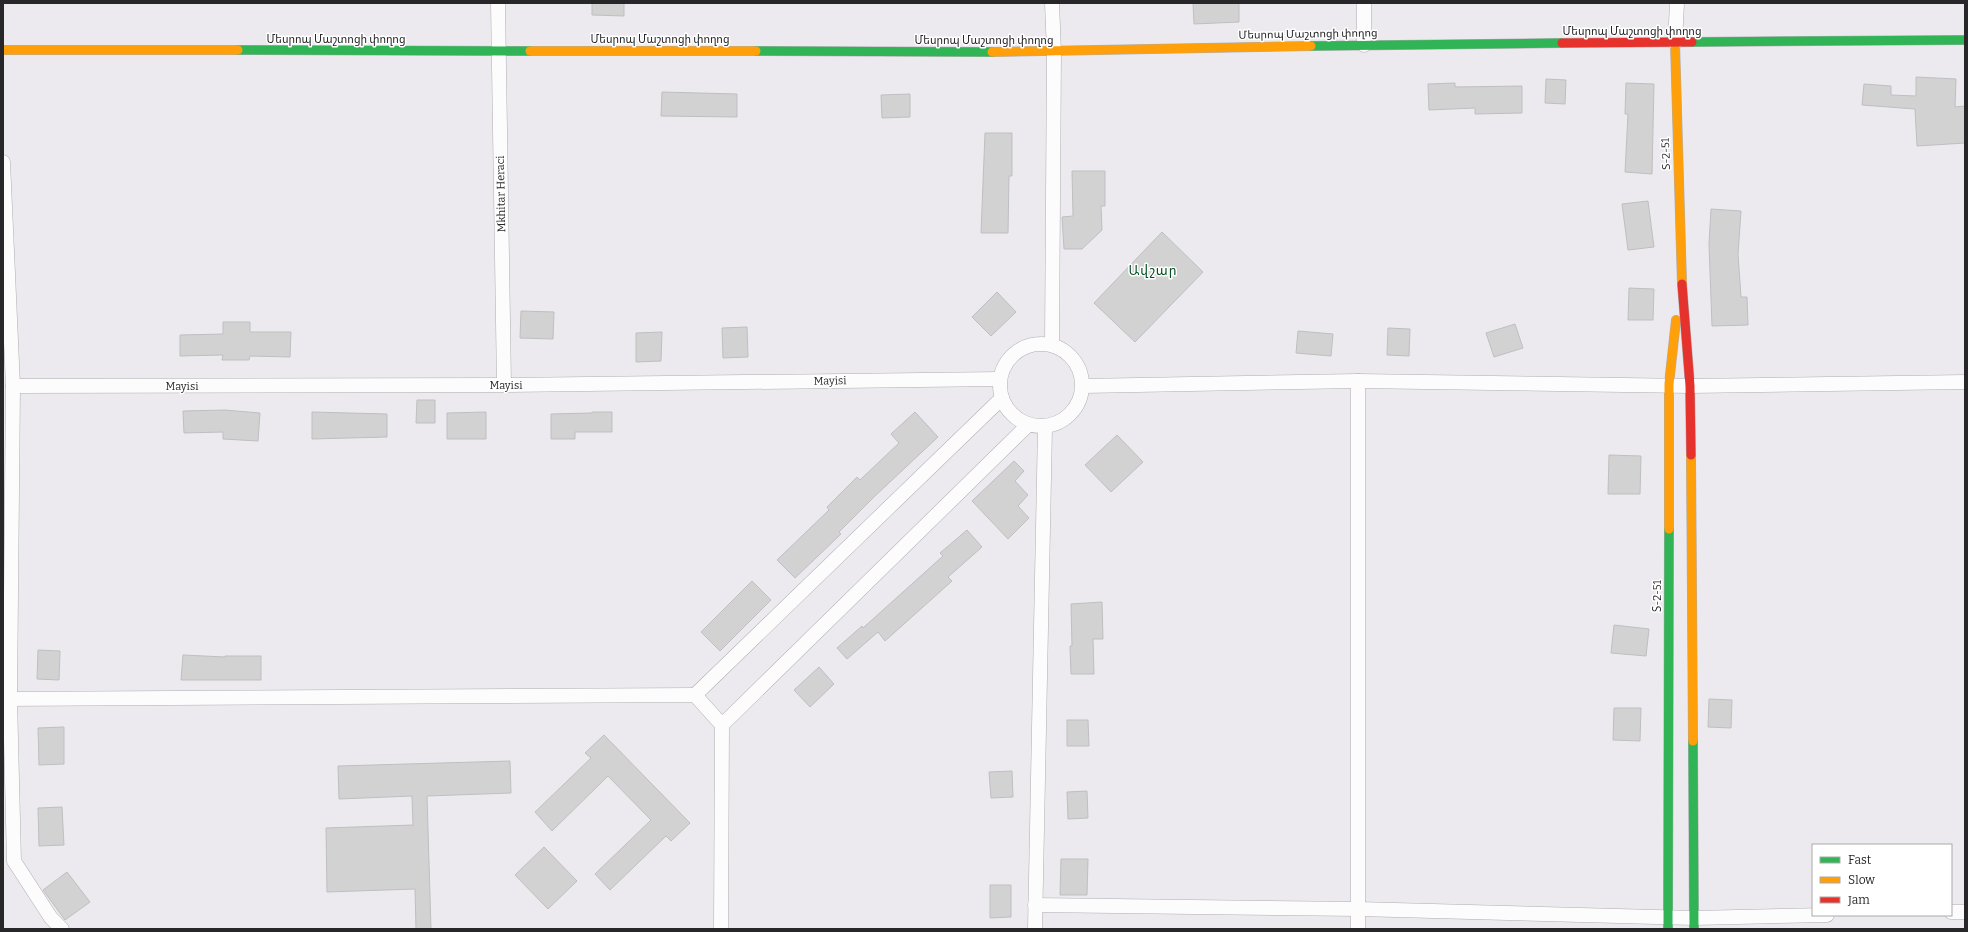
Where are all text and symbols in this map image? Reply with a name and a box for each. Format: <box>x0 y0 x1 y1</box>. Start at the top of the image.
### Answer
street label: Մեսրոպ Մաշտոցի փողոց <box>1562 25 1702 38</box>
street label: Մեսրոպ Մաշտոցի փողոց <box>1238 26 1378 42</box>
street label: Մեսրոպ Մաշտոցի փողոց <box>266 33 406 46</box>
street label: Մեսրոպ Մաշտոցի փողոց <box>590 33 730 46</box>
street label: Մեսրոպ Մաշտոցի փողոց <box>914 34 1054 47</box>
street label: Տ-2-51 <box>1659 137 1673 170</box>
street label: Mkhitar Heraci <box>494 155 508 233</box>
district label: Ավշար <box>1128 263 1178 278</box>
street label: Mayisi <box>813 374 847 388</box>
street label: Mayisi <box>490 379 523 392</box>
street label: Mayisi <box>166 380 199 393</box>
street label: Տ-2-51 <box>1651 579 1664 612</box>
legend <box>1812 844 1952 916</box>
text: Fast <box>1848 853 1872 867</box>
text: Slow <box>1848 873 1875 887</box>
text: Jam <box>1847 893 1870 907</box>

